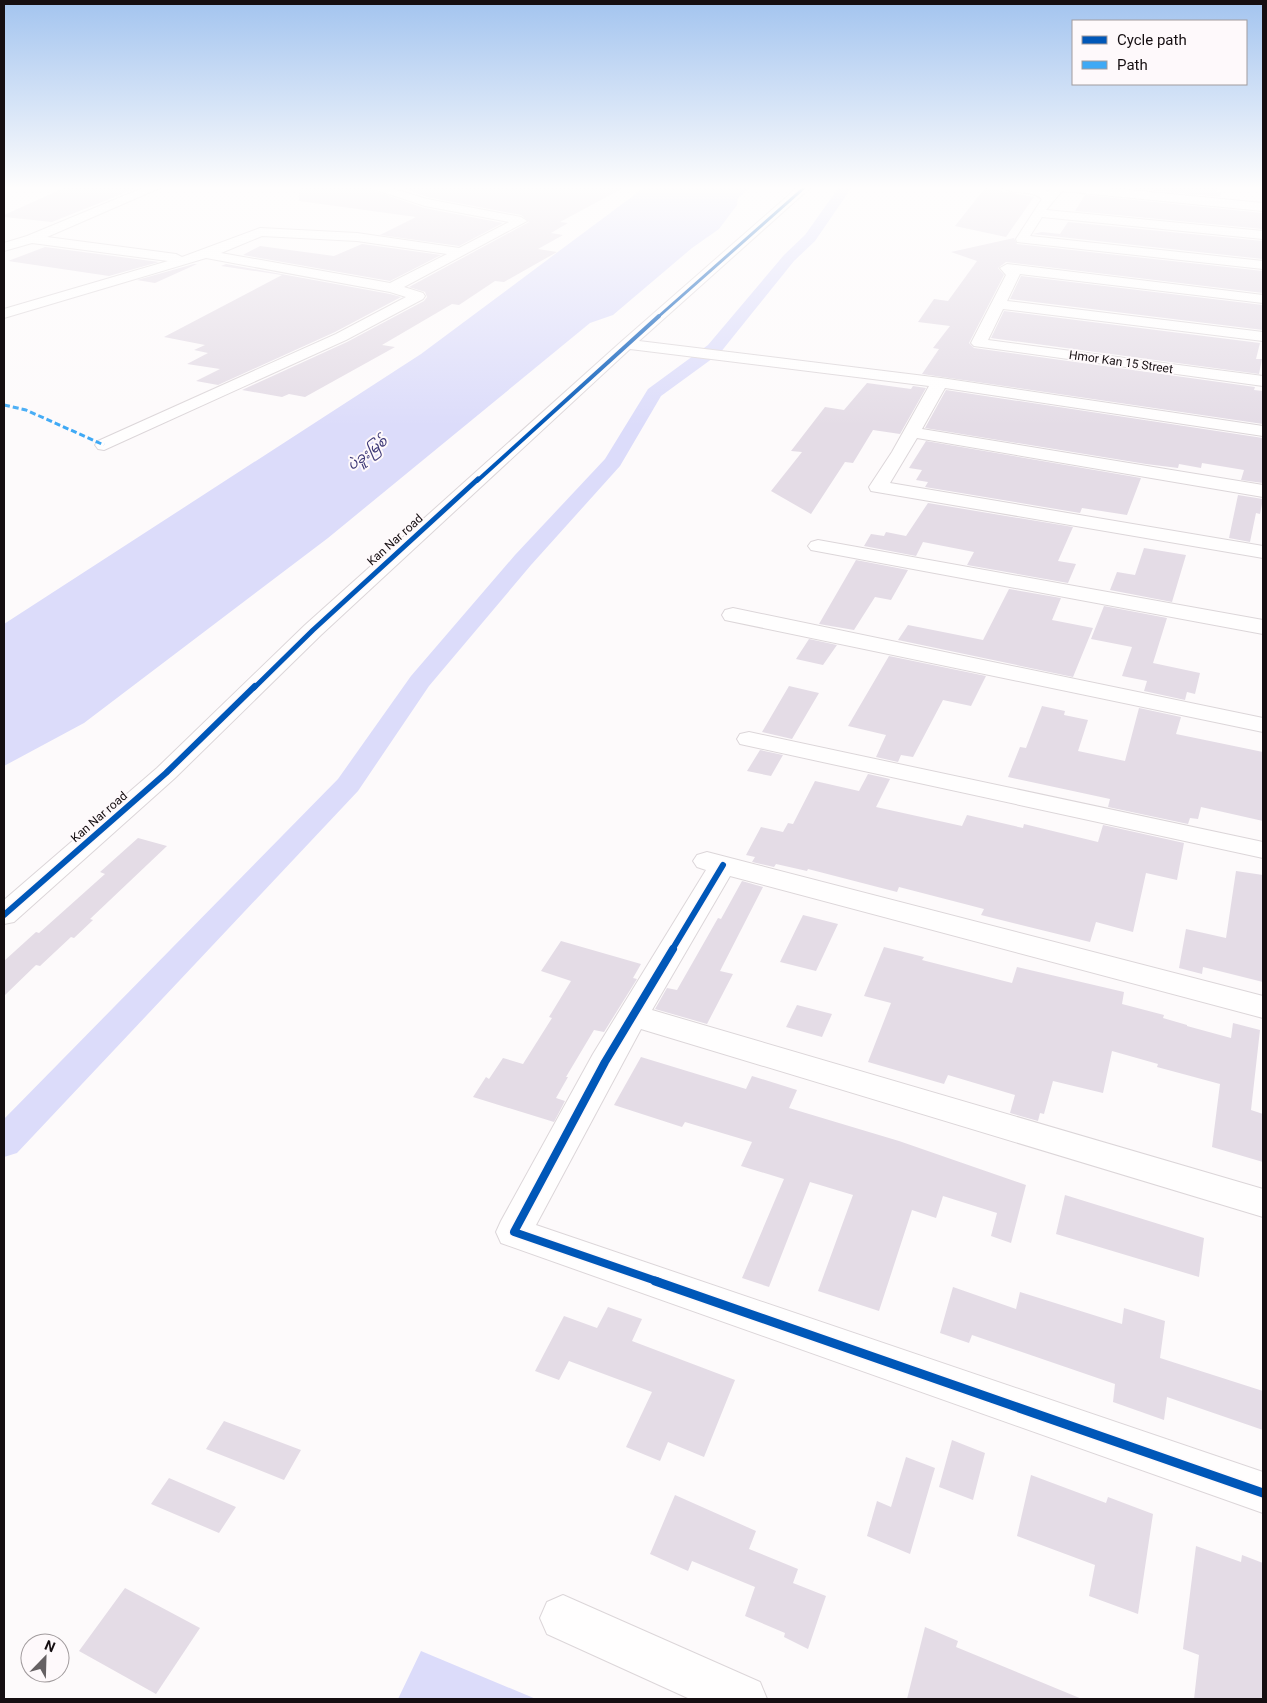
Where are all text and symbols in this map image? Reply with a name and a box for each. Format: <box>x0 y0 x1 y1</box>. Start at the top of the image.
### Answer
legend <box>1072 20 1247 85</box>
text: Cycle path <box>1117 31 1187 49</box>
text: Path <box>1117 56 1148 74</box>
street label: Hmor Kan 15 Street <box>1068 348 1174 376</box>
water label: ပဲခူးမြစ် <box>343 430 394 476</box>
street label: Kan Nar road <box>364 511 426 569</box>
street label: Kan Nar road <box>68 789 130 845</box>
north arrow <box>20 1633 70 1683</box>
text: N <box>42 1637 58 1655</box>

